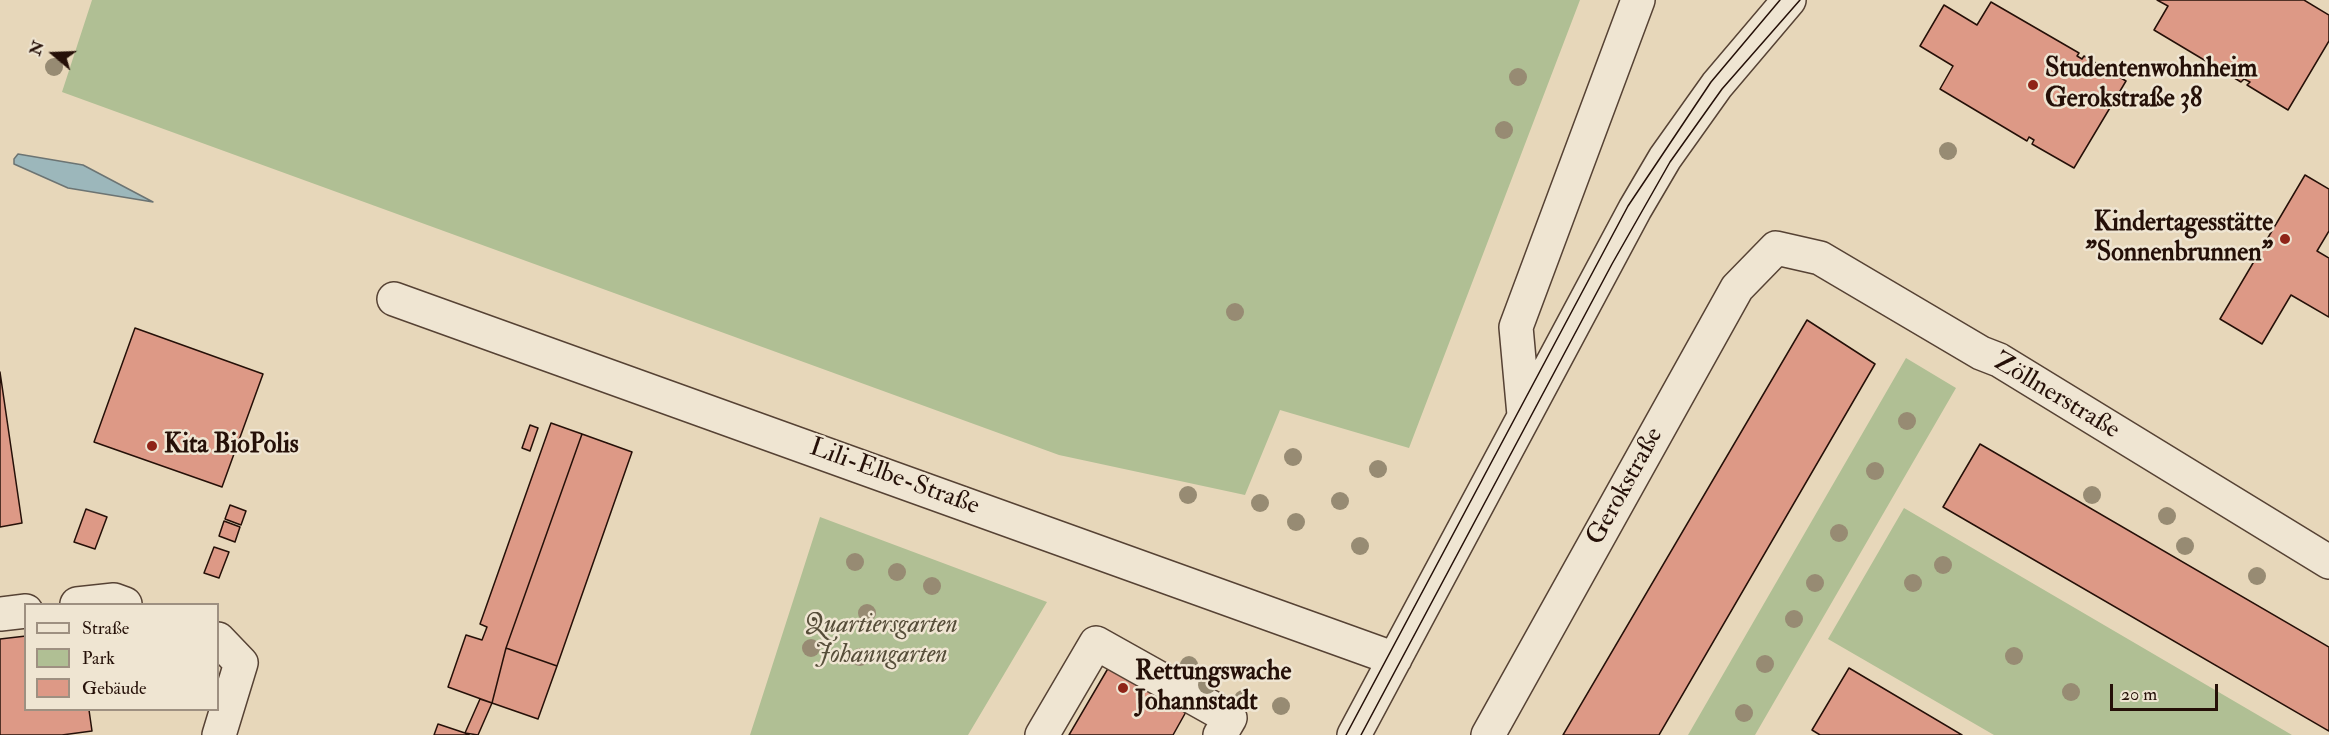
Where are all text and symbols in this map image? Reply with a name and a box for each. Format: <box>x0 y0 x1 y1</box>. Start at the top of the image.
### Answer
north arrow <box>24 24 84 84</box>
text: N <box>25 38 49 58</box>
place label: Studentenwohnheim Gerokstraße 38 <box>2045 54 2258 116</box>
marker: Studentenwohnheim Gerokstraße 38 <box>2026 78 2040 92</box>
place label: Kindertagesstätte "Sonnenbrunnen" <box>2085 208 2273 270</box>
marker: Kindertagesstätte "Sonnenbrunnen" <box>2278 232 2292 246</box>
street label: Zöllnerstraße <box>1987 347 2125 447</box>
street label: Gerokstraße <box>1581 423 1671 551</box>
place label: Kita BioPolis <box>164 430 299 462</box>
street label: Lili-Elbe-Straße <box>805 433 983 523</box>
marker: Kita BioPolis <box>145 439 159 453</box>
legend <box>24 603 219 711</box>
park label: Quartiersgarten Johanngarten <box>804 610 958 672</box>
text: Straße <box>82 617 129 640</box>
text: Park <box>82 647 115 670</box>
place label: Rettungswache Johannstadt <box>1135 657 1291 718</box>
scale bar <box>2113 672 2221 710</box>
text: Gebäude <box>82 677 147 700</box>
marker: Rettungswache Johannstadt <box>1116 681 1130 695</box>
text: 20 m <box>2121 683 2157 706</box>

